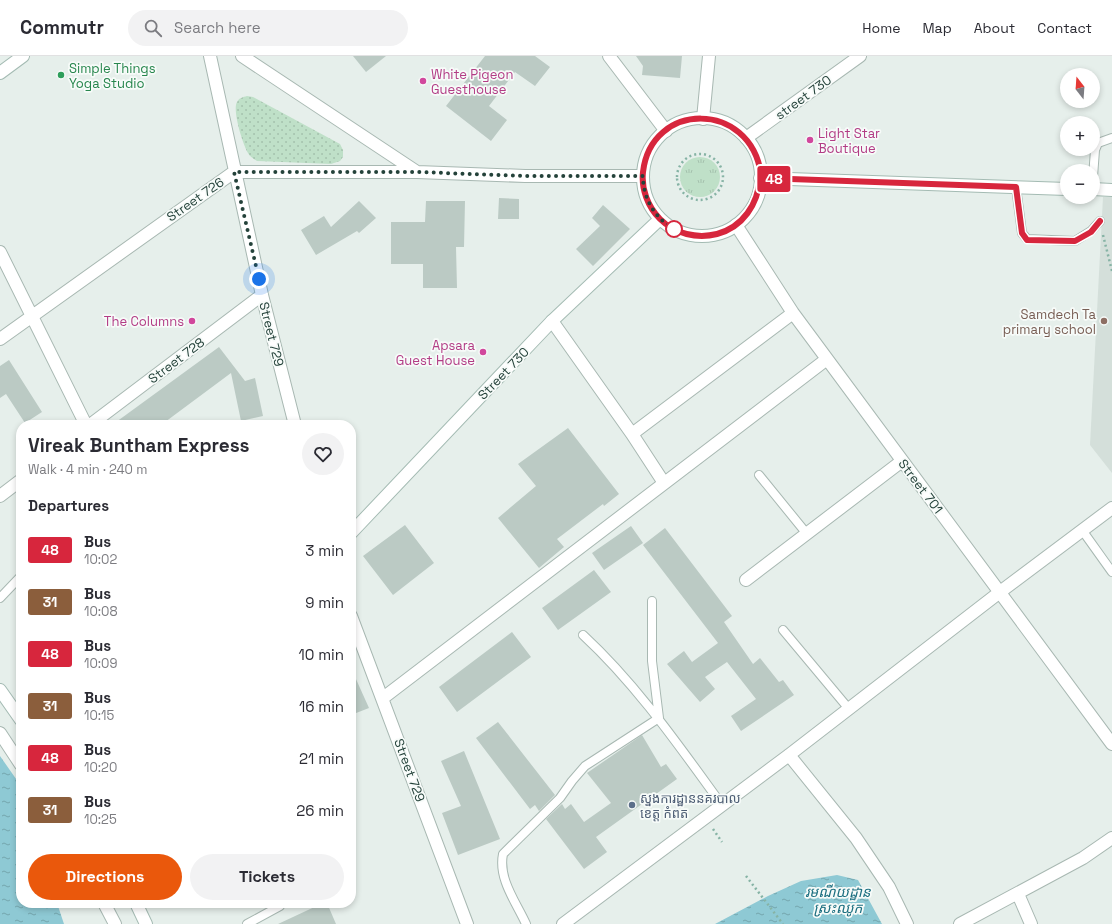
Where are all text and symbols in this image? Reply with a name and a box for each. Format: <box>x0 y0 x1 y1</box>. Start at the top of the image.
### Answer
search box <box>128 10 408 46</box>
text: Commutr <box>20 15 104 40</box>
icon: search <box>142 17 164 39</box>
text: Search here <box>174 18 261 37</box>
text: Home <box>862 19 900 37</box>
text: Map <box>922 19 952 37</box>
text: About <box>974 19 1015 37</box>
text: Contact <box>1037 19 1092 37</box>
place label: Simple Things Yoga Studio <box>69 60 156 92</box>
place label: White Pigeon Guesthouse <box>431 66 513 98</box>
north arrow <box>1060 68 1100 108</box>
map controls <box>1060 68 1100 204</box>
marker: Simple Things Yoga Studio <box>56 70 66 80</box>
street label: street 730 <box>772 71 835 123</box>
marker: White Pigeon Guesthouse <box>418 76 428 86</box>
button: + <box>1060 116 1100 156</box>
place label: Light Star Boutique <box>818 125 880 157</box>
marker: Light Star Boutique <box>805 135 815 145</box>
button: − <box>1060 164 1100 204</box>
line badge: 48 <box>756 166 792 192</box>
text: 48 <box>765 170 783 188</box>
street label: Street 726 <box>163 173 227 225</box>
unlabelled marker <box>665 220 683 238</box>
your location <box>249 269 269 289</box>
street label: Street 729 <box>255 300 288 368</box>
place label: Samdech Ta primary school <box>1003 306 1097 338</box>
place label: The Columns <box>104 313 184 330</box>
marker: The Columns <box>187 316 197 326</box>
marker: Samdech Ta primary school <box>1099 316 1109 326</box>
street label: Street 728 <box>145 334 208 387</box>
place label: Apsara Guest House <box>396 337 476 369</box>
street label: Street 730 <box>474 343 533 403</box>
marker: Apsara Guest House <box>478 347 488 357</box>
text: Vireak Buntham Express <box>28 433 250 458</box>
button: heart <box>302 433 344 475</box>
street label: Street 701 <box>895 456 947 517</box>
text: Walk · 4 min · 240 m <box>28 461 147 478</box>
text: Departures <box>28 496 109 515</box>
text: Bus <box>84 532 111 551</box>
text: 48 <box>41 541 59 559</box>
text: 3 min <box>305 541 344 560</box>
text: 10:02 <box>84 551 117 568</box>
text: Bus <box>84 584 111 603</box>
text: 31 <box>43 593 57 611</box>
text: 9 min <box>305 593 344 612</box>
text: 10:08 <box>84 603 118 620</box>
text: Bus <box>84 636 111 655</box>
text: 48 <box>41 645 59 663</box>
text: 10 min <box>298 645 344 664</box>
text: 10:09 <box>84 655 117 672</box>
text: Bus <box>84 688 111 707</box>
text: 31 <box>43 697 57 715</box>
text: 16 min <box>299 697 344 716</box>
text: 10:15 <box>84 707 114 724</box>
street label: Street 729 <box>390 736 429 804</box>
text: Bus <box>84 740 111 759</box>
text: 48 <box>41 749 59 767</box>
text: 21 min <box>299 749 344 768</box>
text: 10:20 <box>84 759 117 776</box>
place label: ស្នងការដ្ឋាននគរបាល ខេត្ត កំពត <box>640 790 741 822</box>
text: Bus <box>84 792 111 811</box>
marker: ស្នងការដ្ឋាននគរបាល ខេត្ត កំពត <box>627 800 637 810</box>
text: 31 <box>43 801 57 819</box>
text: 26 min <box>296 801 344 820</box>
text: 10:25 <box>84 811 117 828</box>
button: Directions <box>28 854 182 900</box>
button: Tickets <box>190 854 344 900</box>
water label: រមណីយដ្ឋាន ស្រះឈូក <box>805 883 872 917</box>

